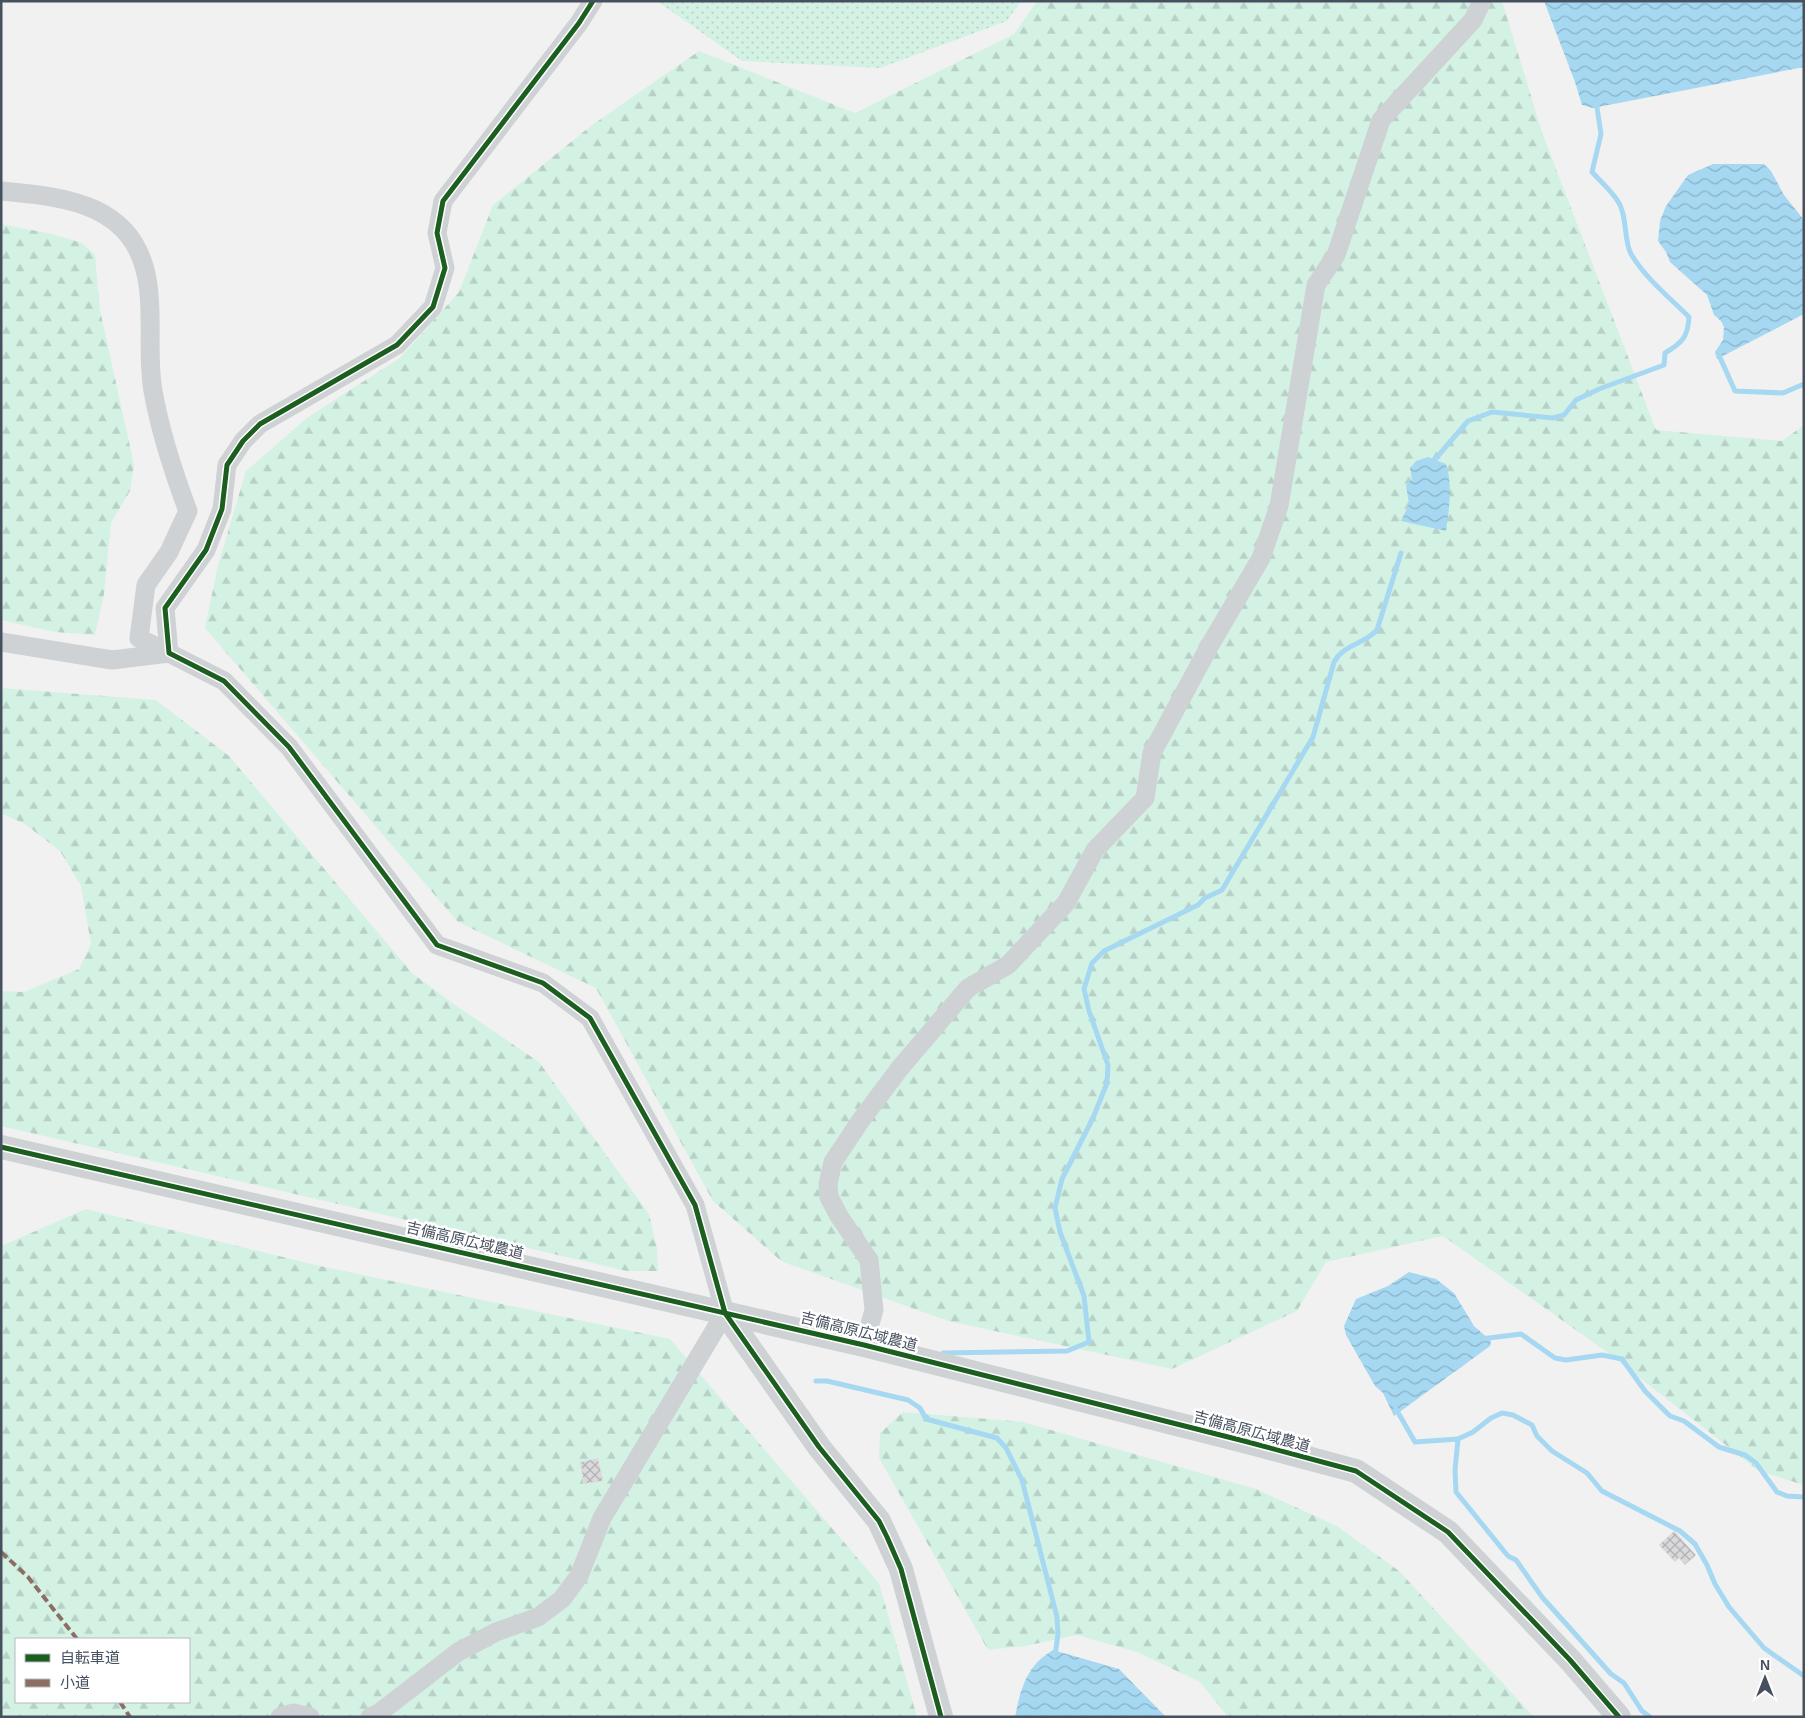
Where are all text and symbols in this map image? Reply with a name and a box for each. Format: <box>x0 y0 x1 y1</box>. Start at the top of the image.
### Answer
street label: 吉備高原広域農道 <box>405 1218 525 1262</box>
street label: 吉備高原広域農道 <box>799 1308 919 1354</box>
street label: 吉備高原広域農道 <box>1192 1407 1312 1455</box>
legend <box>15 1638 190 1703</box>
text: 自転車道 <box>60 1649 120 1666</box>
north arrow <box>1740 1653 1790 1703</box>
text: N <box>1760 1657 1770 1673</box>
text: 小道 <box>60 1674 90 1691</box>

